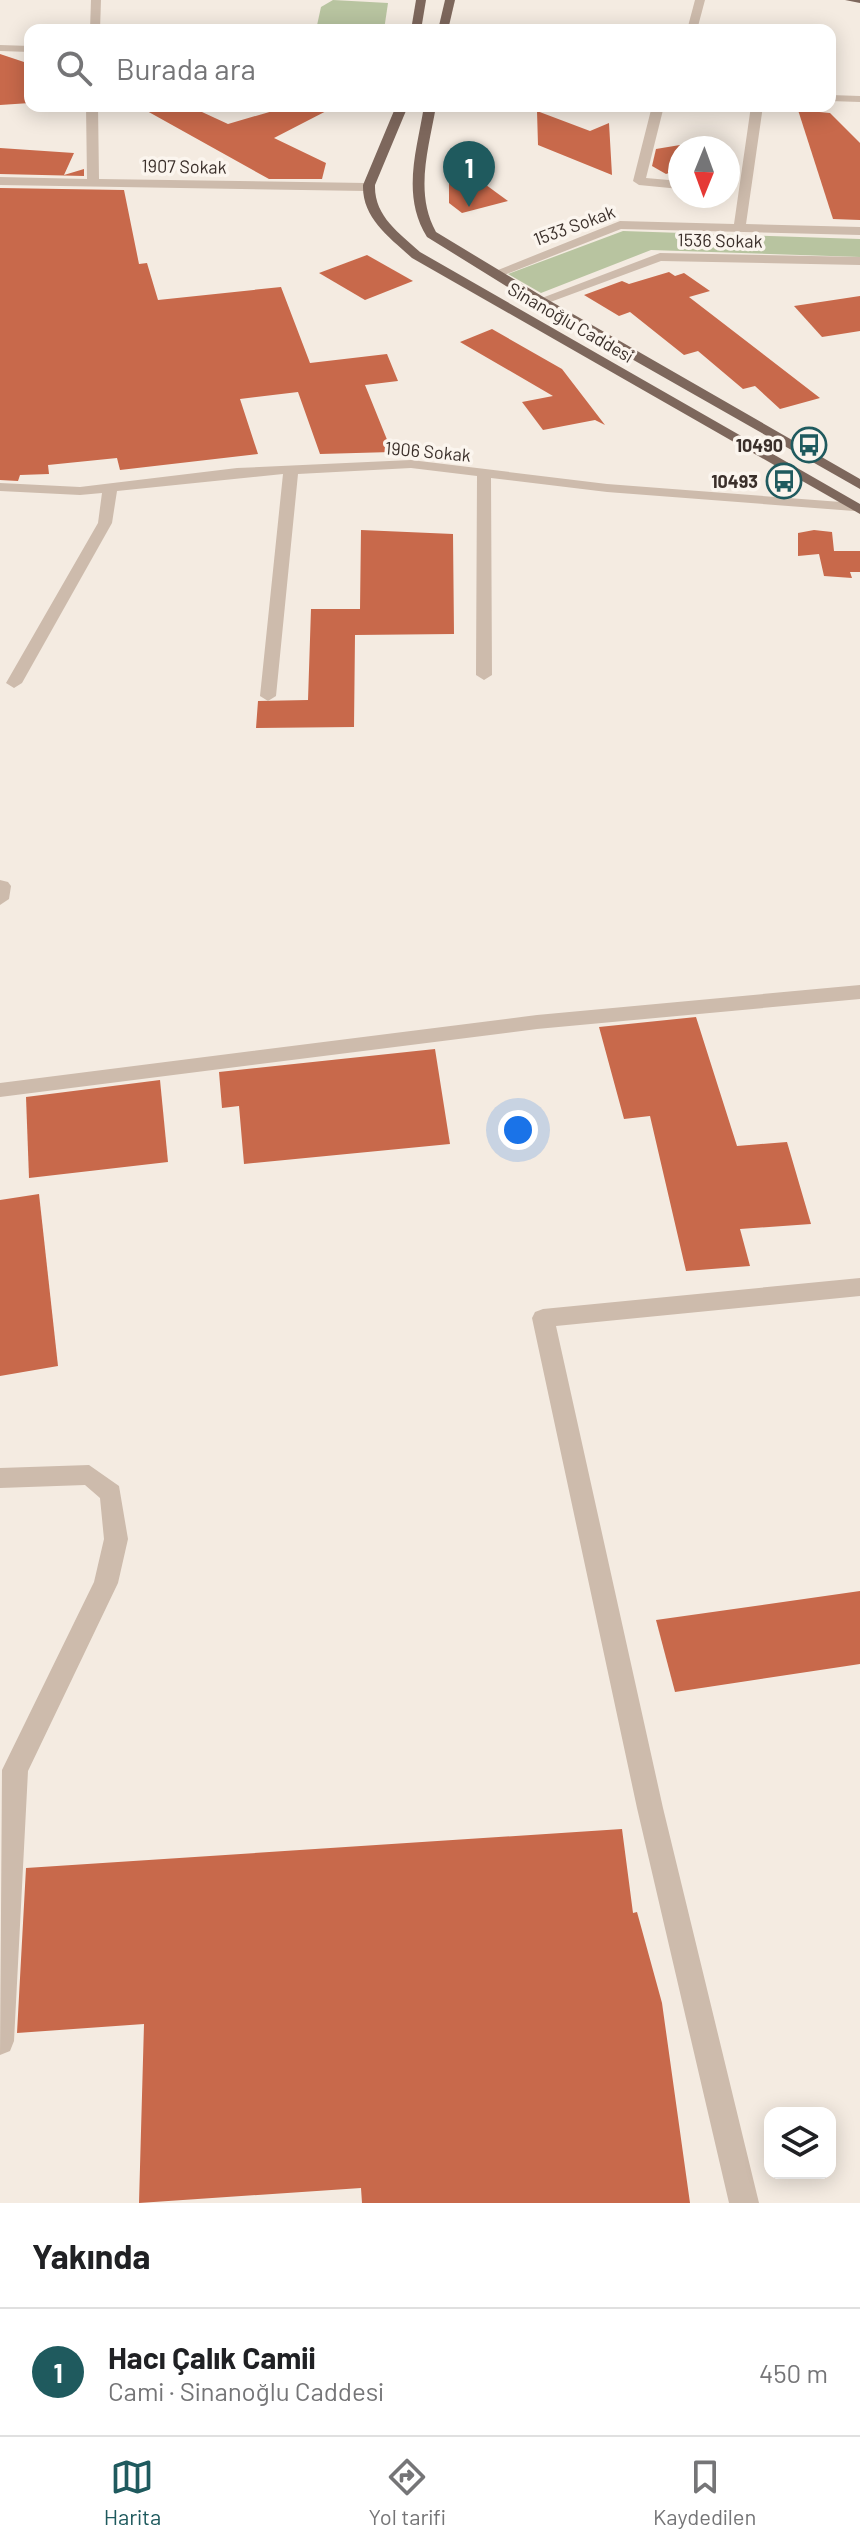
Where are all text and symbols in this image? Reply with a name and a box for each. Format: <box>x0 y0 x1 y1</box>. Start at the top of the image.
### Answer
search box <box>24 24 836 112</box>
icon: search <box>52 46 96 90</box>
text: Burada ara <box>116 50 256 86</box>
north arrow <box>668 136 740 208</box>
pin: 1 <box>443 141 495 207</box>
street label: 1907 Sokak <box>141 154 227 178</box>
street label: 1533 Sokak <box>530 200 618 250</box>
street label: 1536 Sokak <box>677 228 763 252</box>
street label: Si̇nanoğlu Caddesi <box>504 277 638 367</box>
bus stop icon: 10490 <box>790 426 828 464</box>
place label: 10490 <box>736 434 783 456</box>
street label: 1906 Sokak <box>384 436 472 466</box>
bus stop icon: 10493 <box>765 462 803 500</box>
place label: 10493 <box>711 470 758 492</box>
your location <box>498 1110 538 1150</box>
map controls <box>764 2107 836 2179</box>
button: layers <box>764 2107 836 2179</box>
text: Yakında <box>32 2235 151 2276</box>
text: Hacı Çalık Camii <box>108 2339 316 2375</box>
text: 1 <box>53 2357 63 2388</box>
text: 450 m <box>759 2357 828 2388</box>
text: Cami · Si̇nanoğlu Caddesi <box>108 2375 384 2406</box>
tab: Harita <box>104 2455 161 2529</box>
tab: Yol tarifi <box>369 2455 446 2529</box>
tab: Kaydedilen <box>653 2455 756 2529</box>

